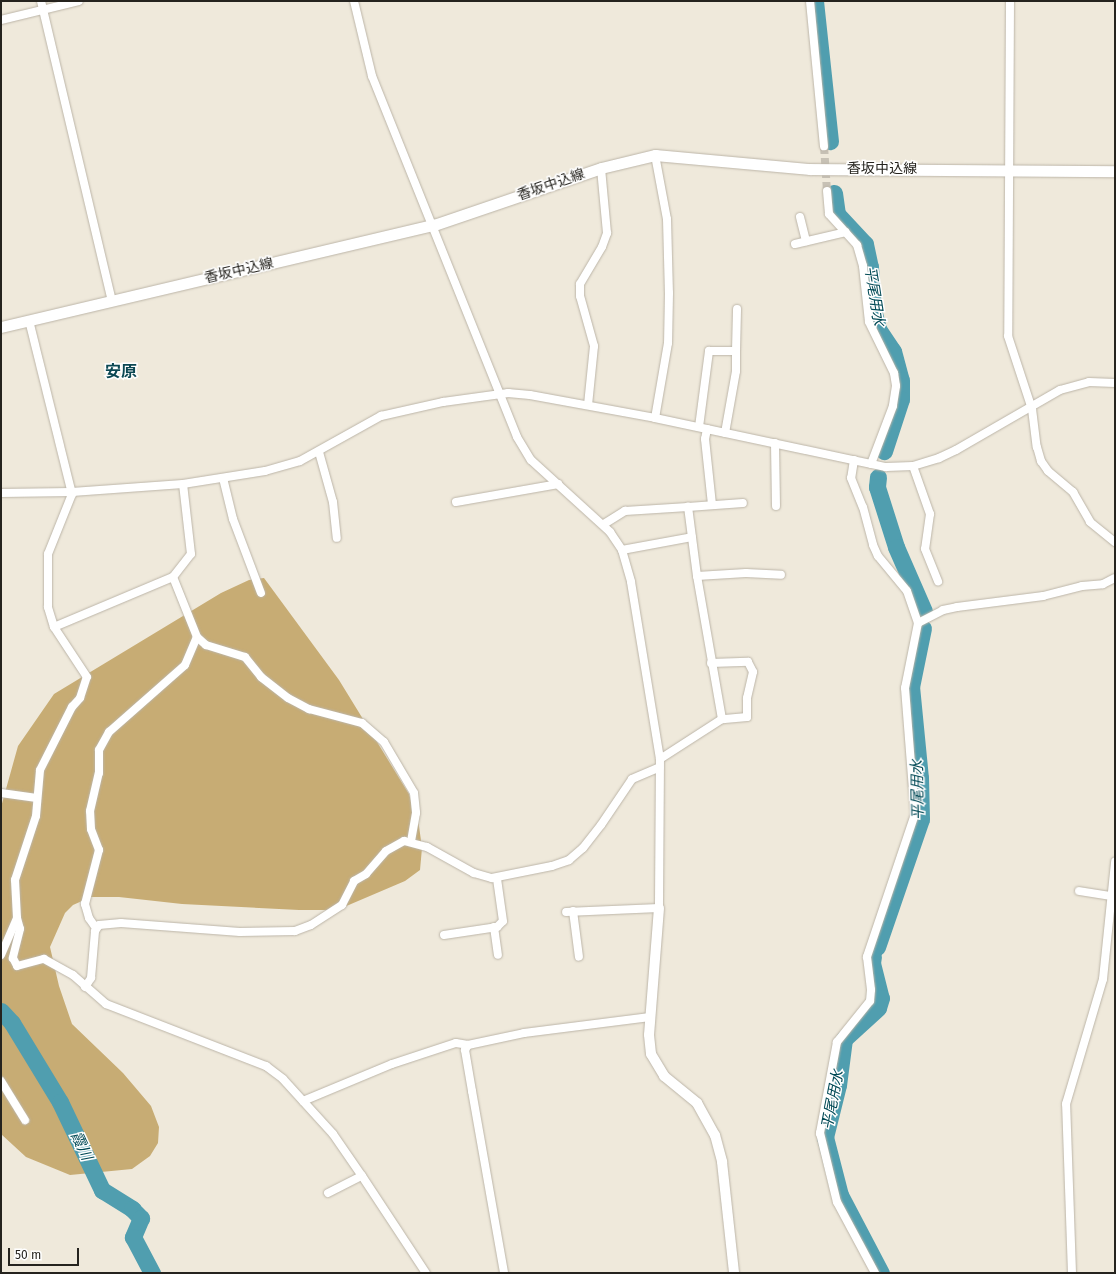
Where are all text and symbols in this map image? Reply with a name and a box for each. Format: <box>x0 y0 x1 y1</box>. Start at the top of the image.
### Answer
street label: 香坂中込線 <box>847 161 917 177</box>
street label: 香坂中込線 <box>515 166 587 204</box>
street label: 香坂中込線 <box>203 255 275 287</box>
water label: 平尾用水 <box>860 265 888 327</box>
district label: 安原 <box>105 362 137 382</box>
water label: 平尾用水 <box>908 760 928 820</box>
water label: 平尾用水 <box>818 1069 848 1131</box>
water label: 霞川 <box>67 1129 95 1163</box>
scale bar <box>10 1240 81 1266</box>
text: 50 m <box>15 1248 41 1262</box>

